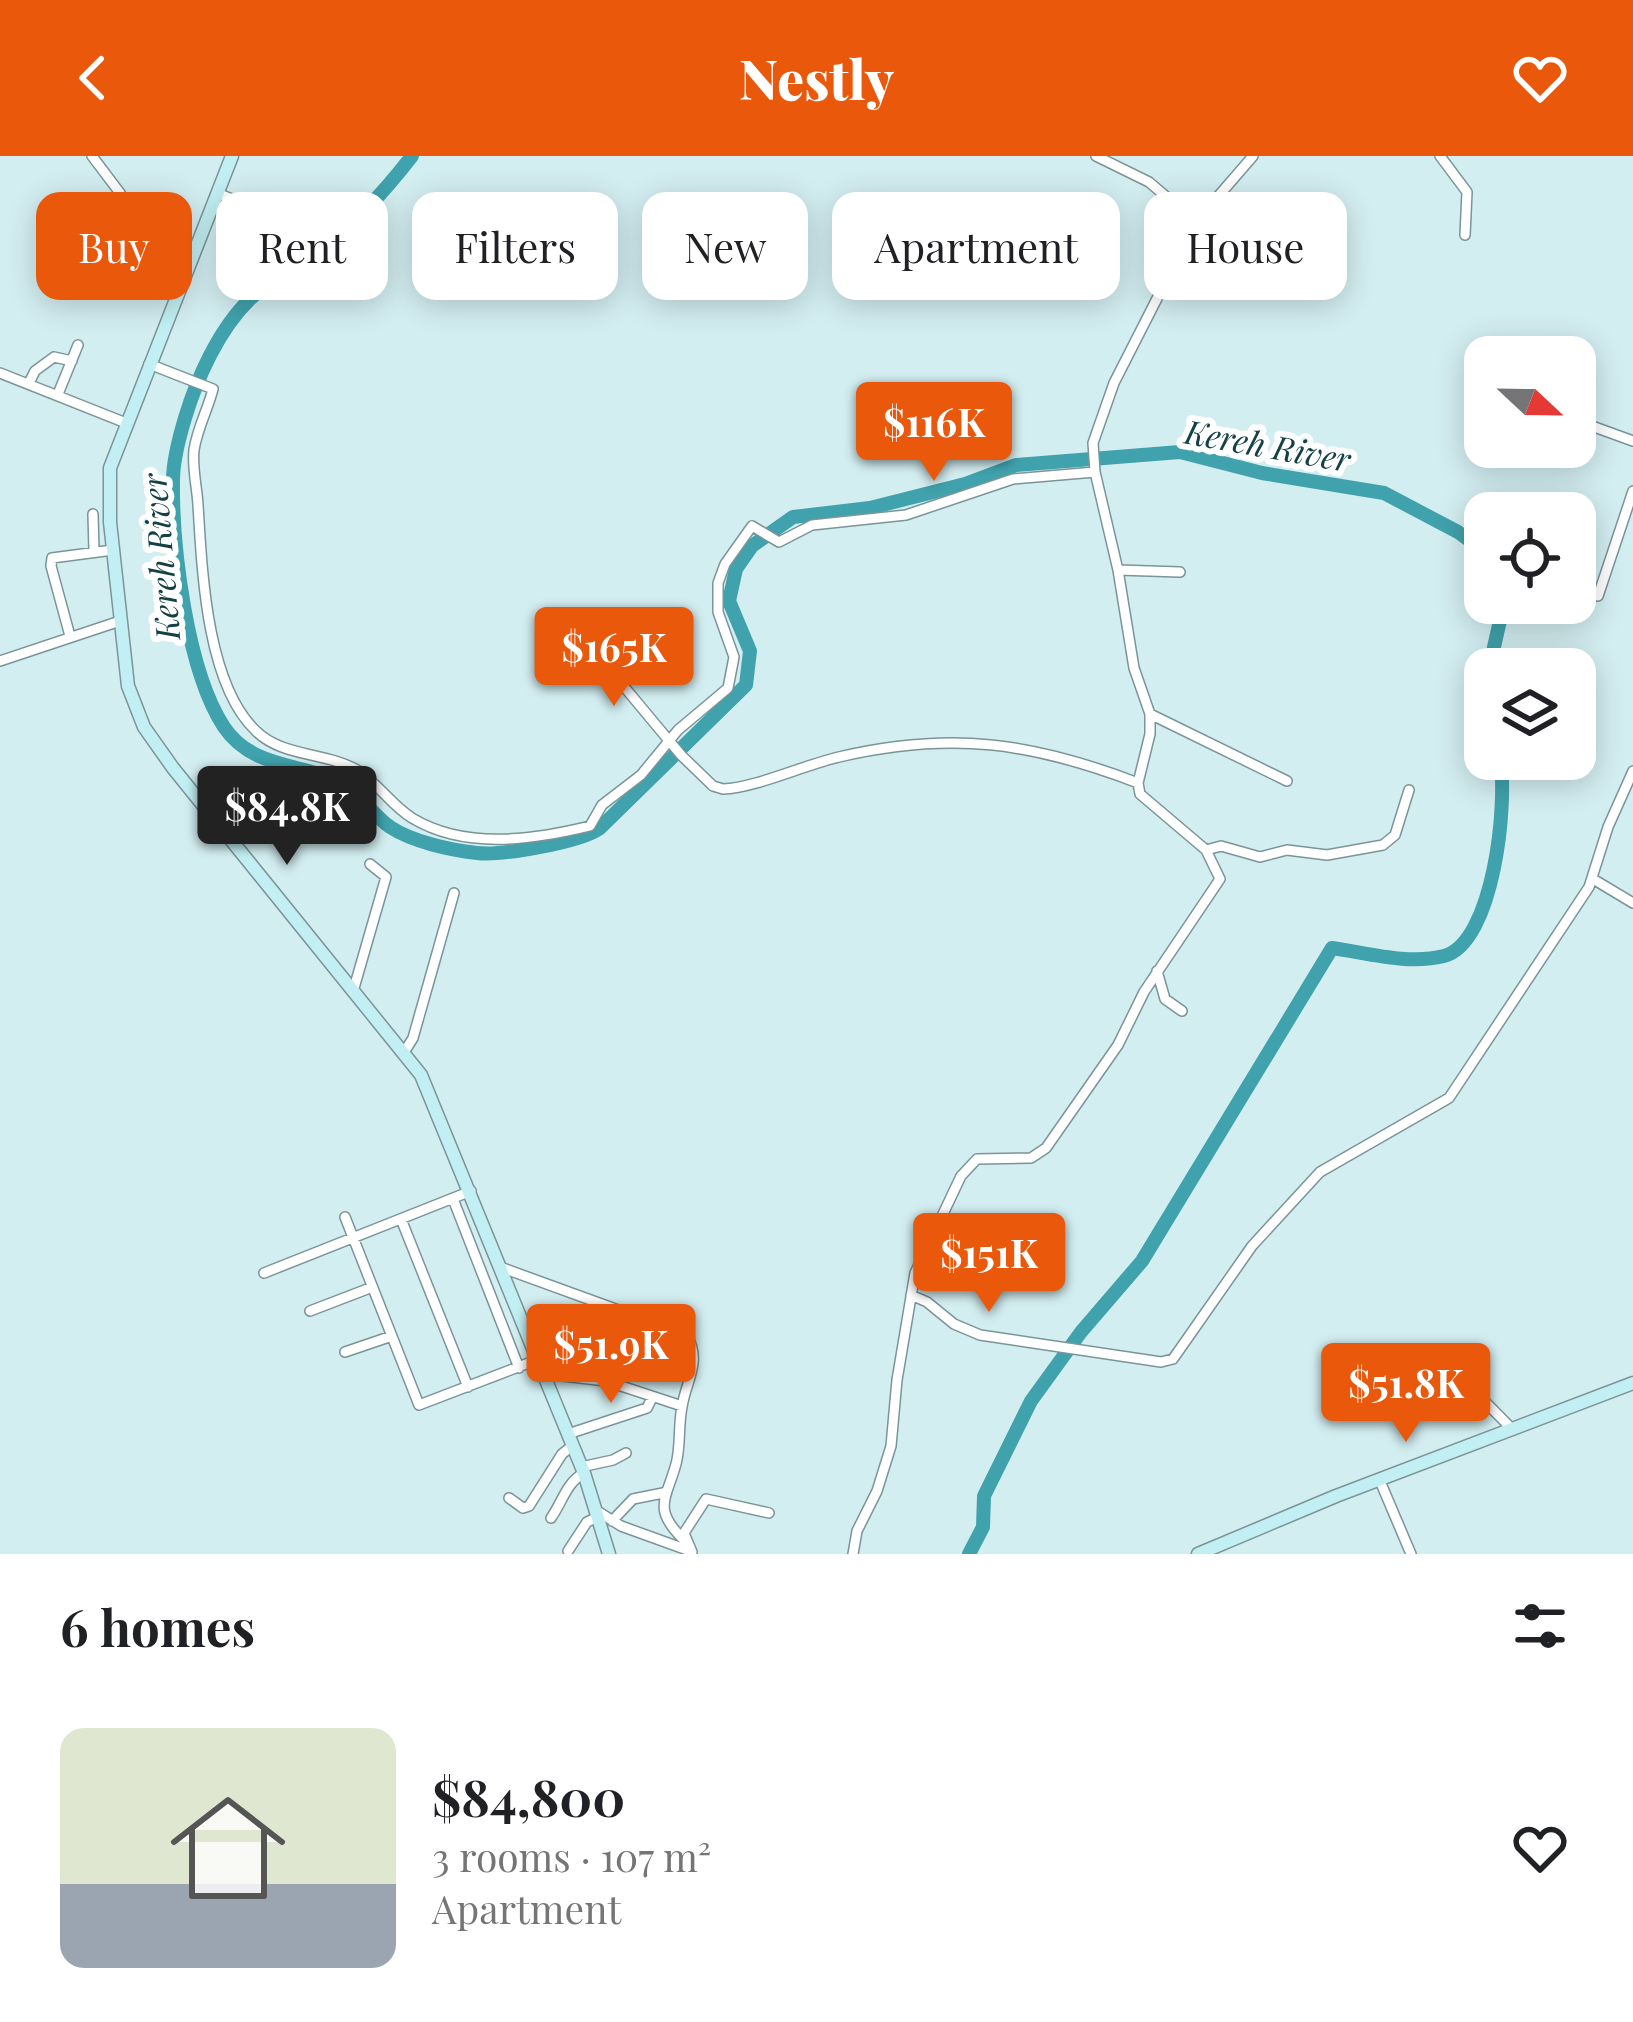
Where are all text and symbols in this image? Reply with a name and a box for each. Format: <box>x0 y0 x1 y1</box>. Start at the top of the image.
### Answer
text: Nestly <box>739 42 894 114</box>
icon: back <box>60 45 126 111</box>
icon: heart <box>1507 45 1573 111</box>
chip: Buy <box>36 192 192 300</box>
chip: Rent <box>216 192 388 300</box>
chip: Filters <box>412 192 618 300</box>
chip: New <box>642 192 808 300</box>
chip: Apartment <box>832 192 1120 300</box>
chip: House <box>1144 192 1347 300</box>
north arrow <box>1464 336 1596 468</box>
map controls <box>1464 336 1596 780</box>
pin: $116K <box>850 382 1018 484</box>
text: $116K <box>883 395 985 447</box>
water label: Kereh River <box>1180 407 1355 480</box>
water label: Kereh River <box>130 471 188 644</box>
button: locate <box>1464 492 1596 624</box>
pin: $165K <box>530 607 698 709</box>
text: $165K <box>562 620 666 672</box>
button: layers <box>1464 648 1596 780</box>
pin: $84.8K <box>189 766 385 868</box>
text: $84.8K <box>224 779 350 831</box>
pin: $151K <box>905 1213 1073 1315</box>
text: $151K <box>940 1226 1038 1278</box>
pin: $51.9K <box>513 1304 709 1406</box>
text: $51.9K <box>554 1317 668 1369</box>
pin: $51.8K <box>1308 1343 1504 1445</box>
text: $51.8K <box>1348 1356 1464 1408</box>
text: 6 homes <box>60 1592 255 1660</box>
icon: filters <box>1507 1593 1573 1659</box>
text: $84,800 <box>432 1762 625 1830</box>
icon: home <box>156 1776 300 1920</box>
icon: heart <box>1507 1815 1573 1881</box>
text: 3 rooms · 107 m² <box>432 1830 711 1882</box>
text: Apartment <box>432 1882 621 1934</box>

